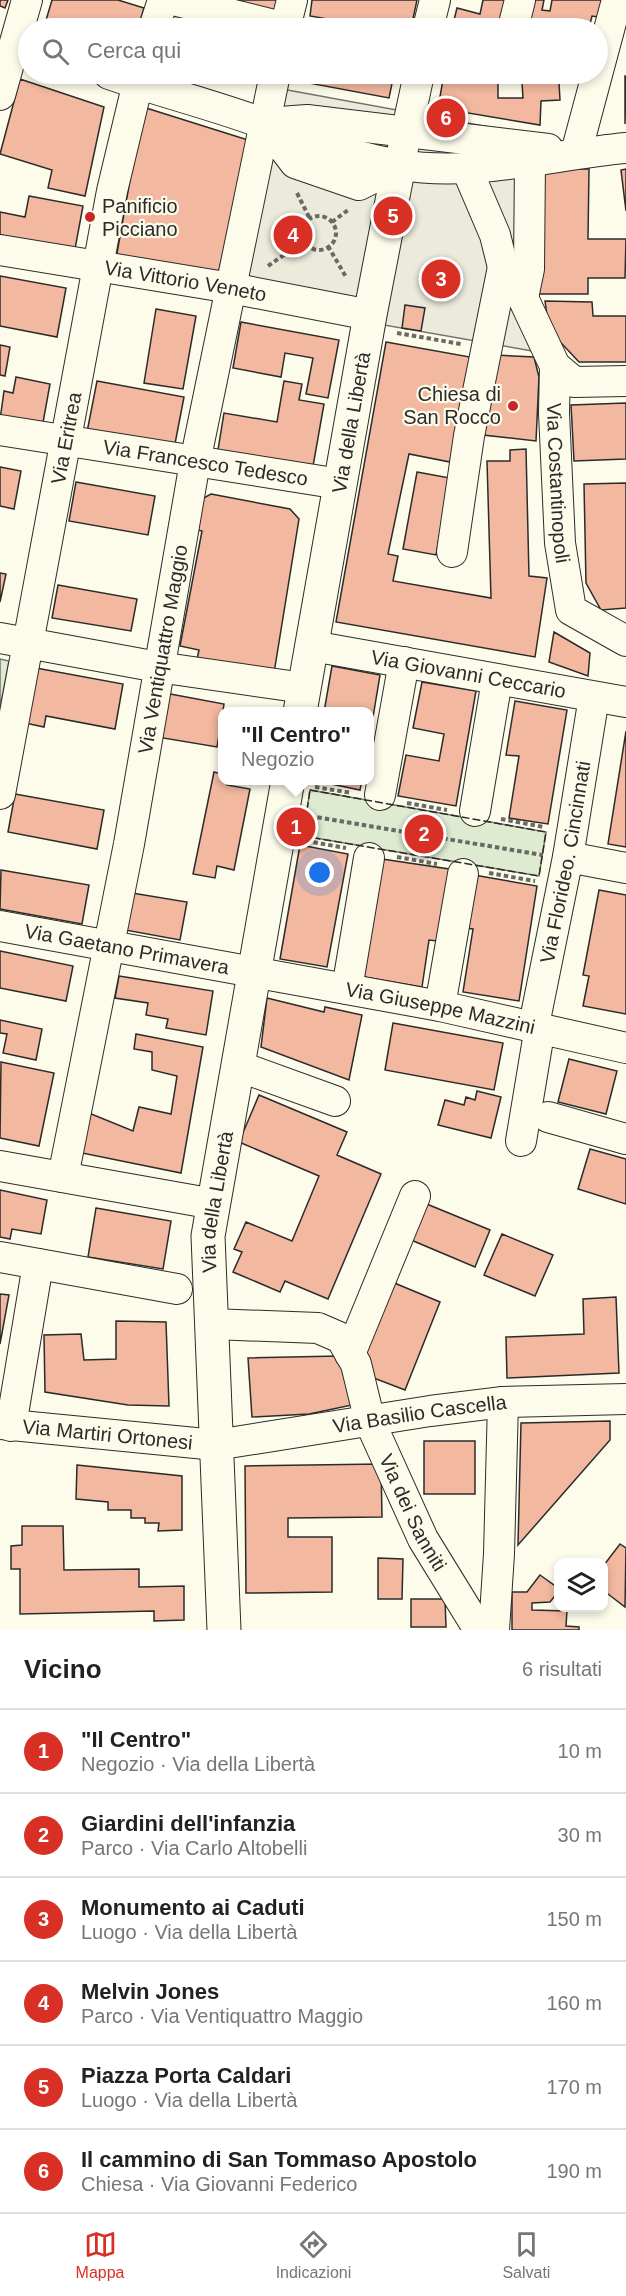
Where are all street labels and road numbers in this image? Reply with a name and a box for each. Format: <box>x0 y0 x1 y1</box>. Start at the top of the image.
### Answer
street label: Via Vittorio Veneto <box>103 256 268 306</box>
street label: Via della Libertà <box>328 349 374 495</box>
street label: Via Eritrea <box>47 389 86 486</box>
street label: Via Costantinopoli <box>543 402 574 565</box>
street label: Via Francesco Tedesco <box>101 436 309 490</box>
street label: Via Ventiquattro Maggio <box>134 543 192 756</box>
street label: Via Giovanni Ceccario <box>369 646 568 702</box>
street label: Via Florideo. Cincinnati <box>536 759 594 965</box>
street label: Via Gaetano Primavera <box>23 920 232 979</box>
street label: Via Giuseppe Mazzini <box>344 978 537 1038</box>
street label: Via della Libertà <box>197 1129 237 1273</box>
street label: Via Basilio Cascella <box>331 1391 509 1437</box>
street label: Via Martiri Ortonesi <box>21 1415 194 1454</box>
street label: Via dei Sanniti <box>375 1451 451 1575</box>

